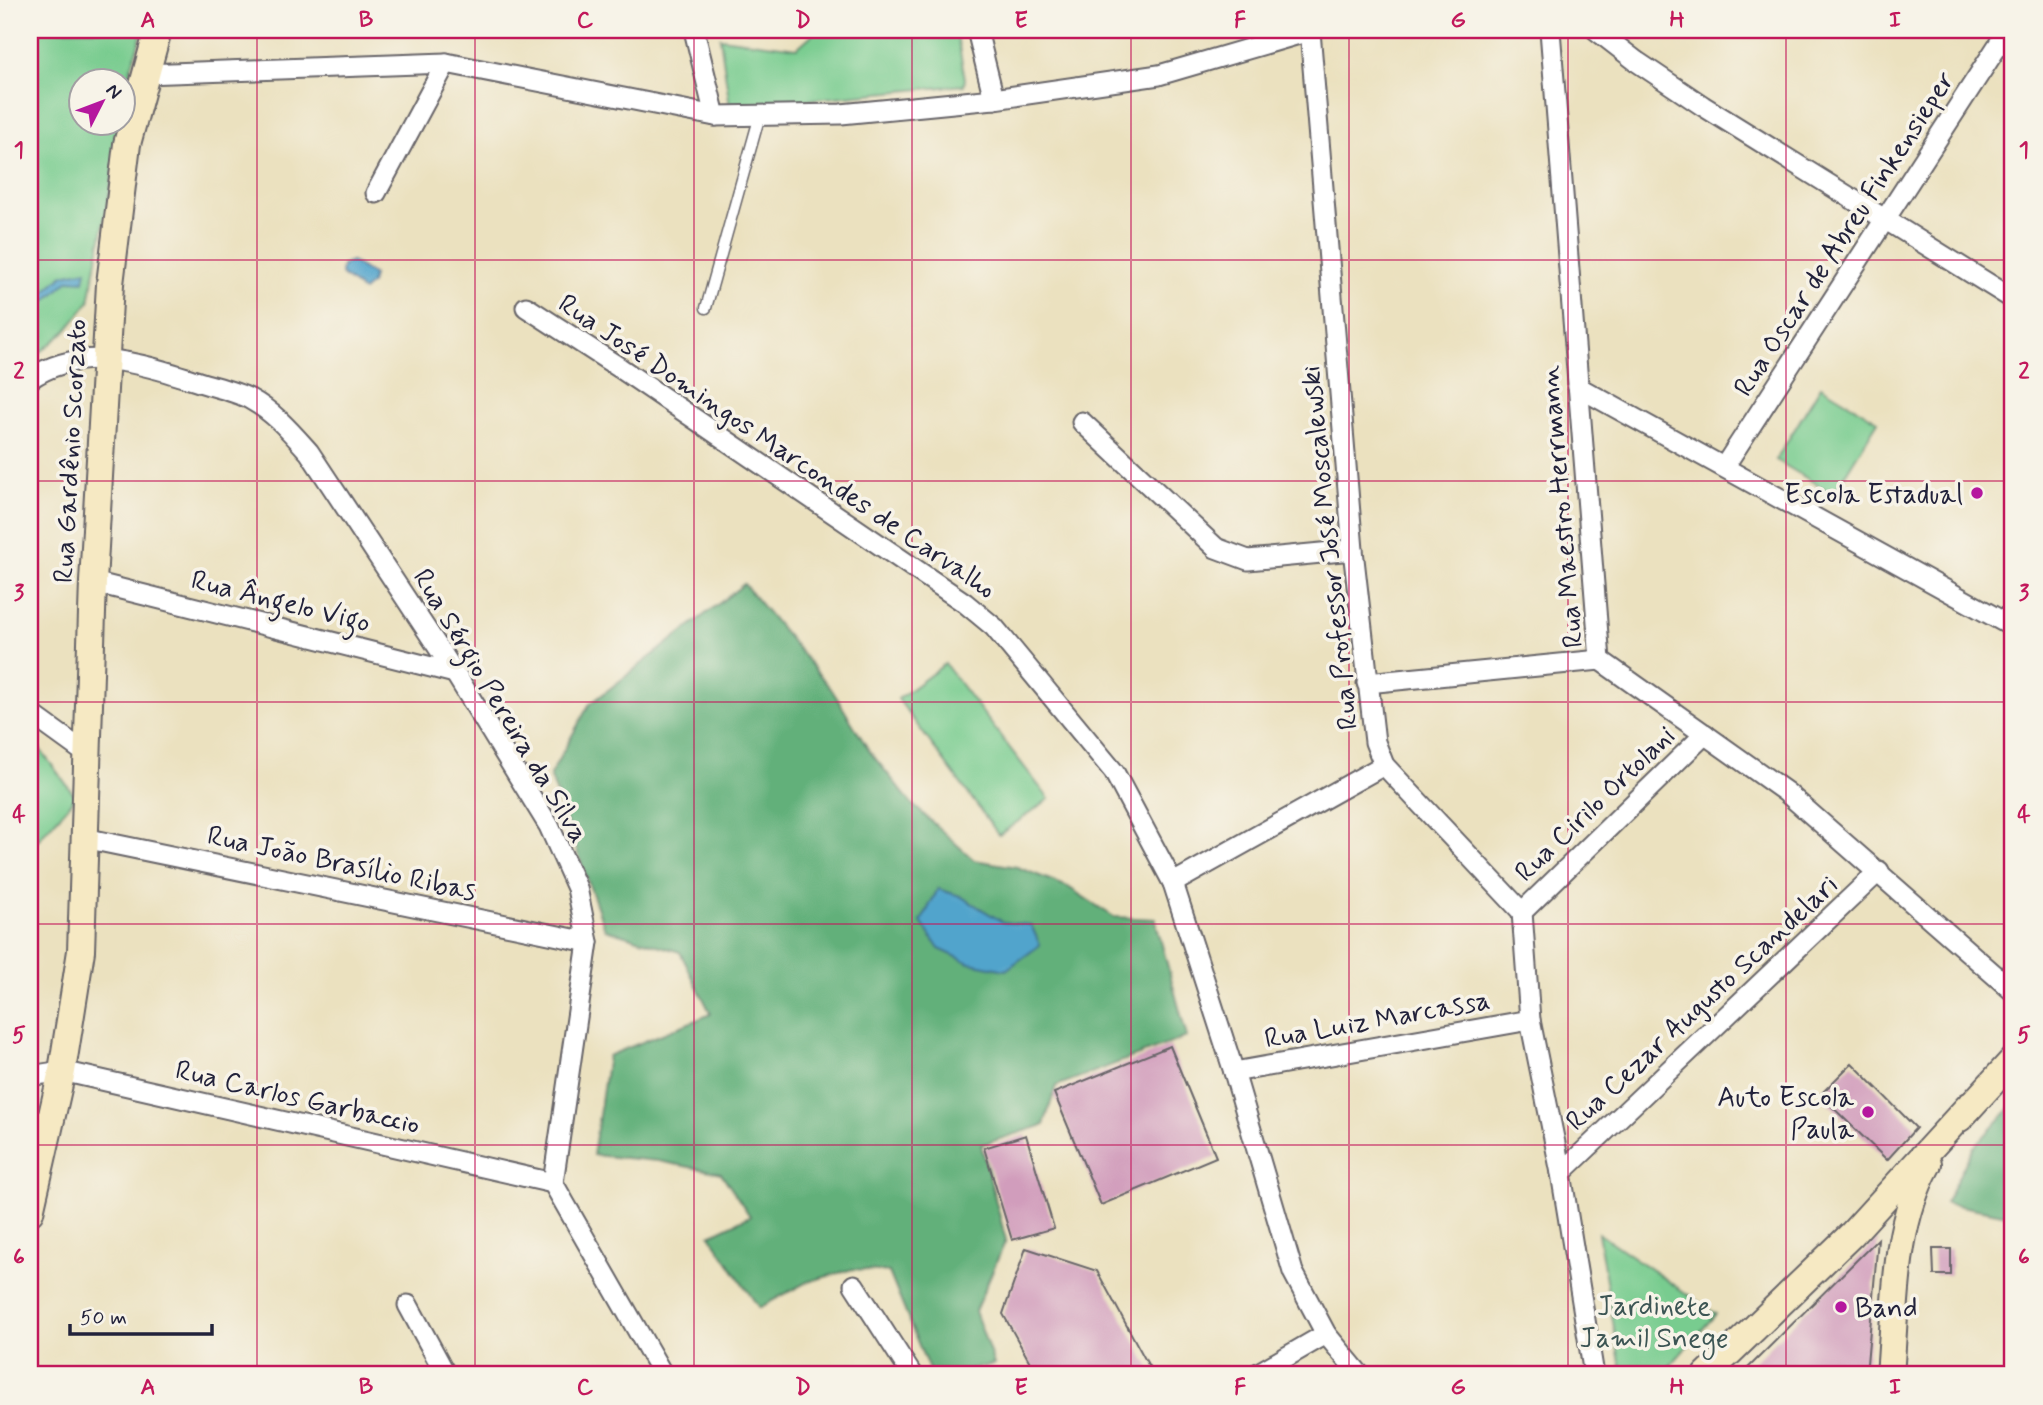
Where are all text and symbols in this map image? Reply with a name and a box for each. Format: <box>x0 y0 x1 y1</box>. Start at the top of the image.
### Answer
text: A <box>140 6 156 36</box>
text: B <box>359 6 374 36</box>
text: C <box>577 6 594 36</box>
text: D <box>795 6 811 36</box>
text: E <box>1014 6 1028 36</box>
text: F <box>1234 6 1246 36</box>
text: G <box>1450 6 1466 36</box>
text: H <box>1669 6 1685 36</box>
text: I <box>1889 6 1901 36</box>
street label: Rua Oscar de Abreu Finkensieper <box>1726 65 1964 404</box>
north arrow <box>66 66 136 136</box>
text: N <box>100 79 127 105</box>
text: 1 <box>14 136 24 166</box>
text: 1 <box>2019 136 2029 166</box>
street label: Rua José Domingos Marcondes de Carvalho <box>550 286 1003 608</box>
street label: Rua Gardênio Scorzato <box>46 318 97 584</box>
text: 2 <box>13 357 25 387</box>
text: 2 <box>2018 357 2030 387</box>
street label: Rua Professor José Moscalewski <box>1293 364 1368 732</box>
street label: Rua Maestro Herrmann <box>1532 364 1593 650</box>
place label: Escola Estadual <box>1784 477 1963 514</box>
marker: Escola Estadual <box>1969 485 1985 501</box>
street label: Rua Ângelo Vigo <box>186 562 374 645</box>
street label: Rua Sérgio Pereira da Silva <box>401 562 597 852</box>
text: 3 <box>14 579 25 609</box>
text: 3 <box>2019 579 2030 609</box>
street label: Rua Cirilo Ortolani <box>1507 719 1684 891</box>
text: 4 <box>12 800 26 830</box>
text: 4 <box>2017 800 2031 830</box>
street label: Rua João Brasílio Ribas <box>204 818 479 911</box>
street label: Rua Cezar Augusto Scandelari <box>1558 868 1847 1140</box>
street label: Rua Luiz Marcassa <box>1262 982 1493 1059</box>
text: 5 <box>12 1021 26 1051</box>
text: 5 <box>2017 1021 2031 1051</box>
street label: Rua Carlos Garbaccio <box>172 1052 423 1145</box>
place label: Auto Escola Paula <box>1717 1080 1854 1149</box>
marker: Auto Escola Paula <box>1860 1104 1876 1120</box>
text: 6 <box>13 1243 25 1273</box>
text: 6 <box>2018 1243 2030 1273</box>
park label: Jardinete Jamil Snege <box>1579 1289 1729 1360</box>
place label: Band <box>1855 1291 1917 1328</box>
scale bar <box>70 1293 212 1337</box>
marker: Band <box>1833 1299 1849 1315</box>
text: 50 m <box>80 1304 127 1332</box>
text: A <box>140 1373 156 1403</box>
text: B <box>359 1373 374 1403</box>
text: C <box>577 1373 594 1403</box>
text: D <box>795 1373 811 1403</box>
text: E <box>1014 1373 1028 1403</box>
text: F <box>1234 1373 1246 1403</box>
text: G <box>1450 1373 1466 1403</box>
text: H <box>1669 1373 1685 1403</box>
text: I <box>1889 1373 1901 1403</box>

